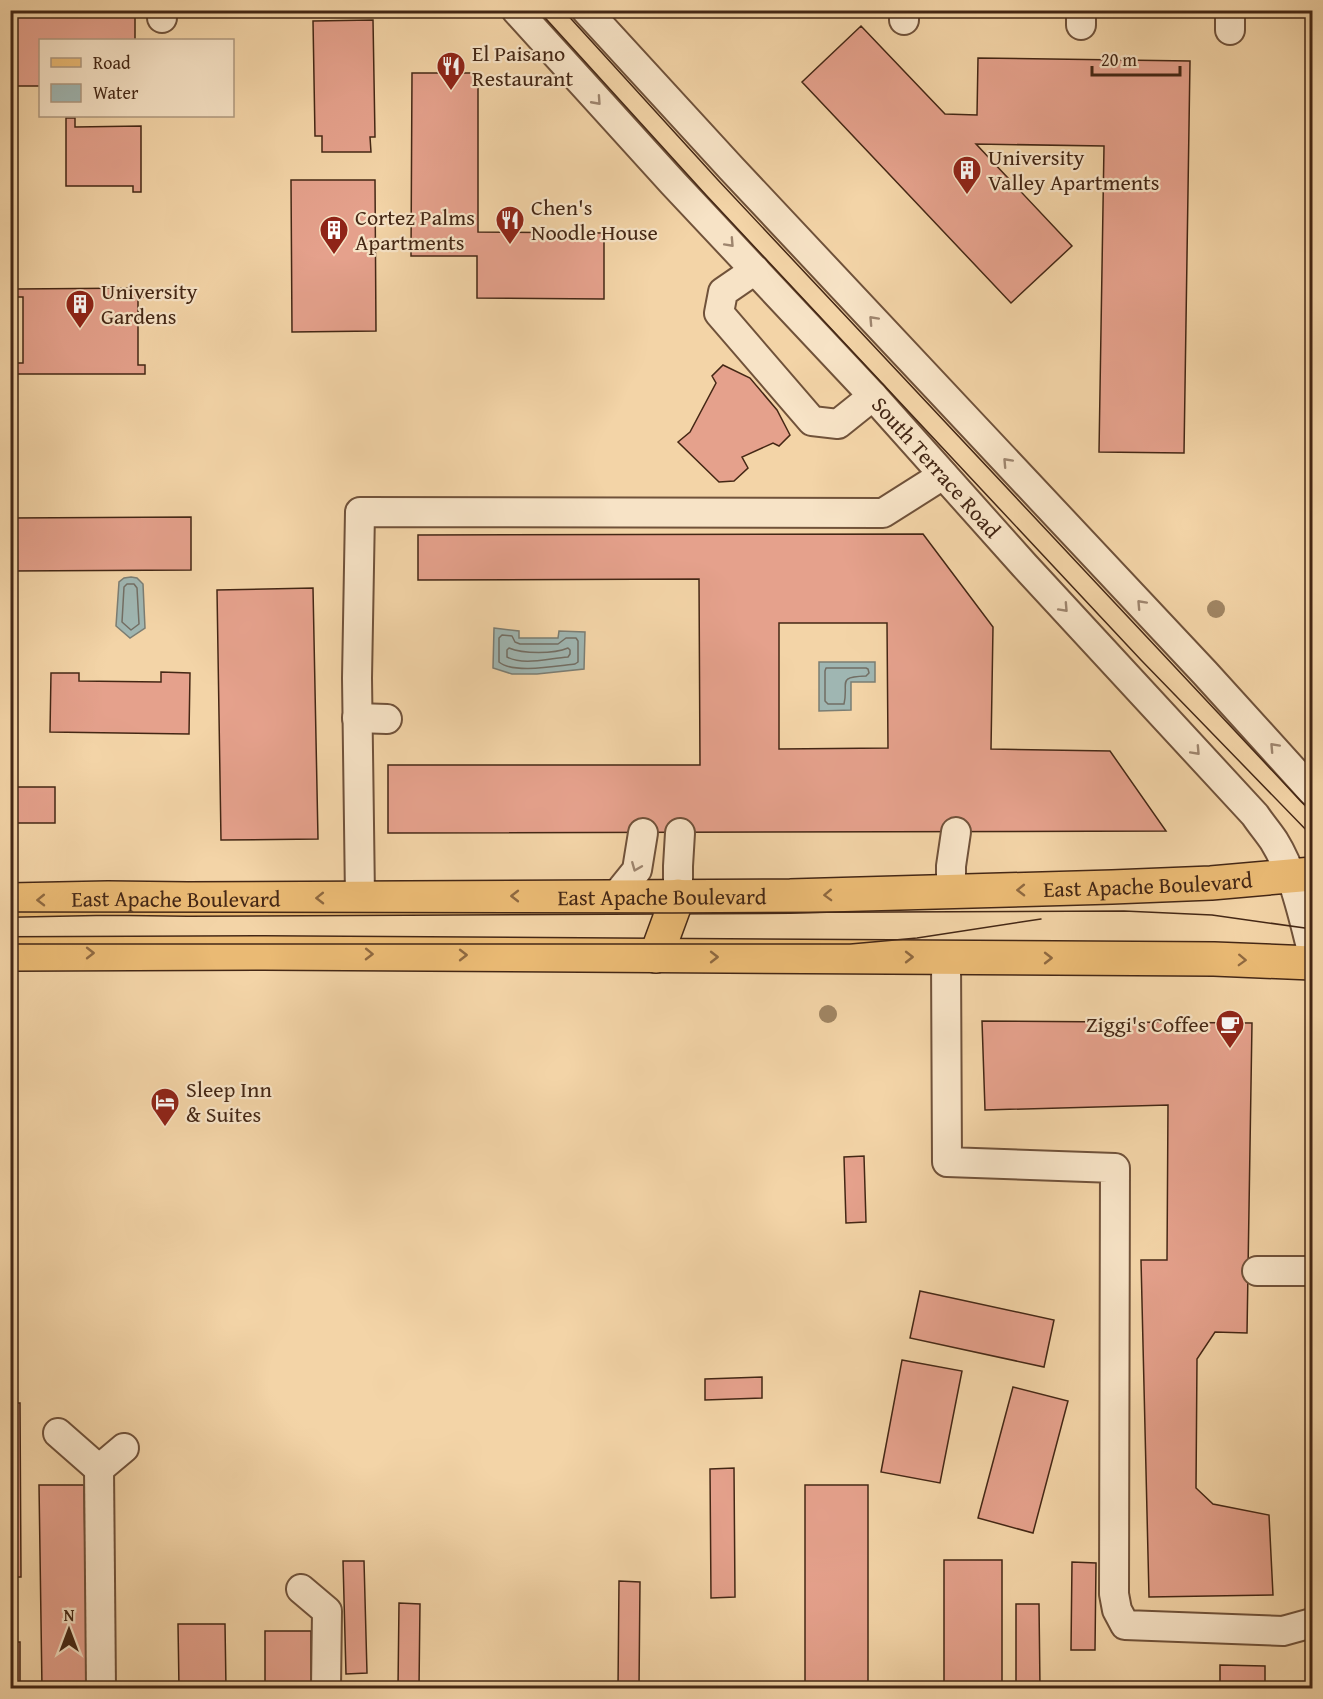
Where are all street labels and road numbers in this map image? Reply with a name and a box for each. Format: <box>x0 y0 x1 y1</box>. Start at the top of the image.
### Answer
street label: South Terrace Road <box>865 389 1009 545</box>
street label: East Apache Boulevard <box>1043 863 1254 905</box>
street label: East Apache Boulevard <box>557 880 767 913</box>
street label: East Apache Boulevard <box>71 882 281 915</box>

